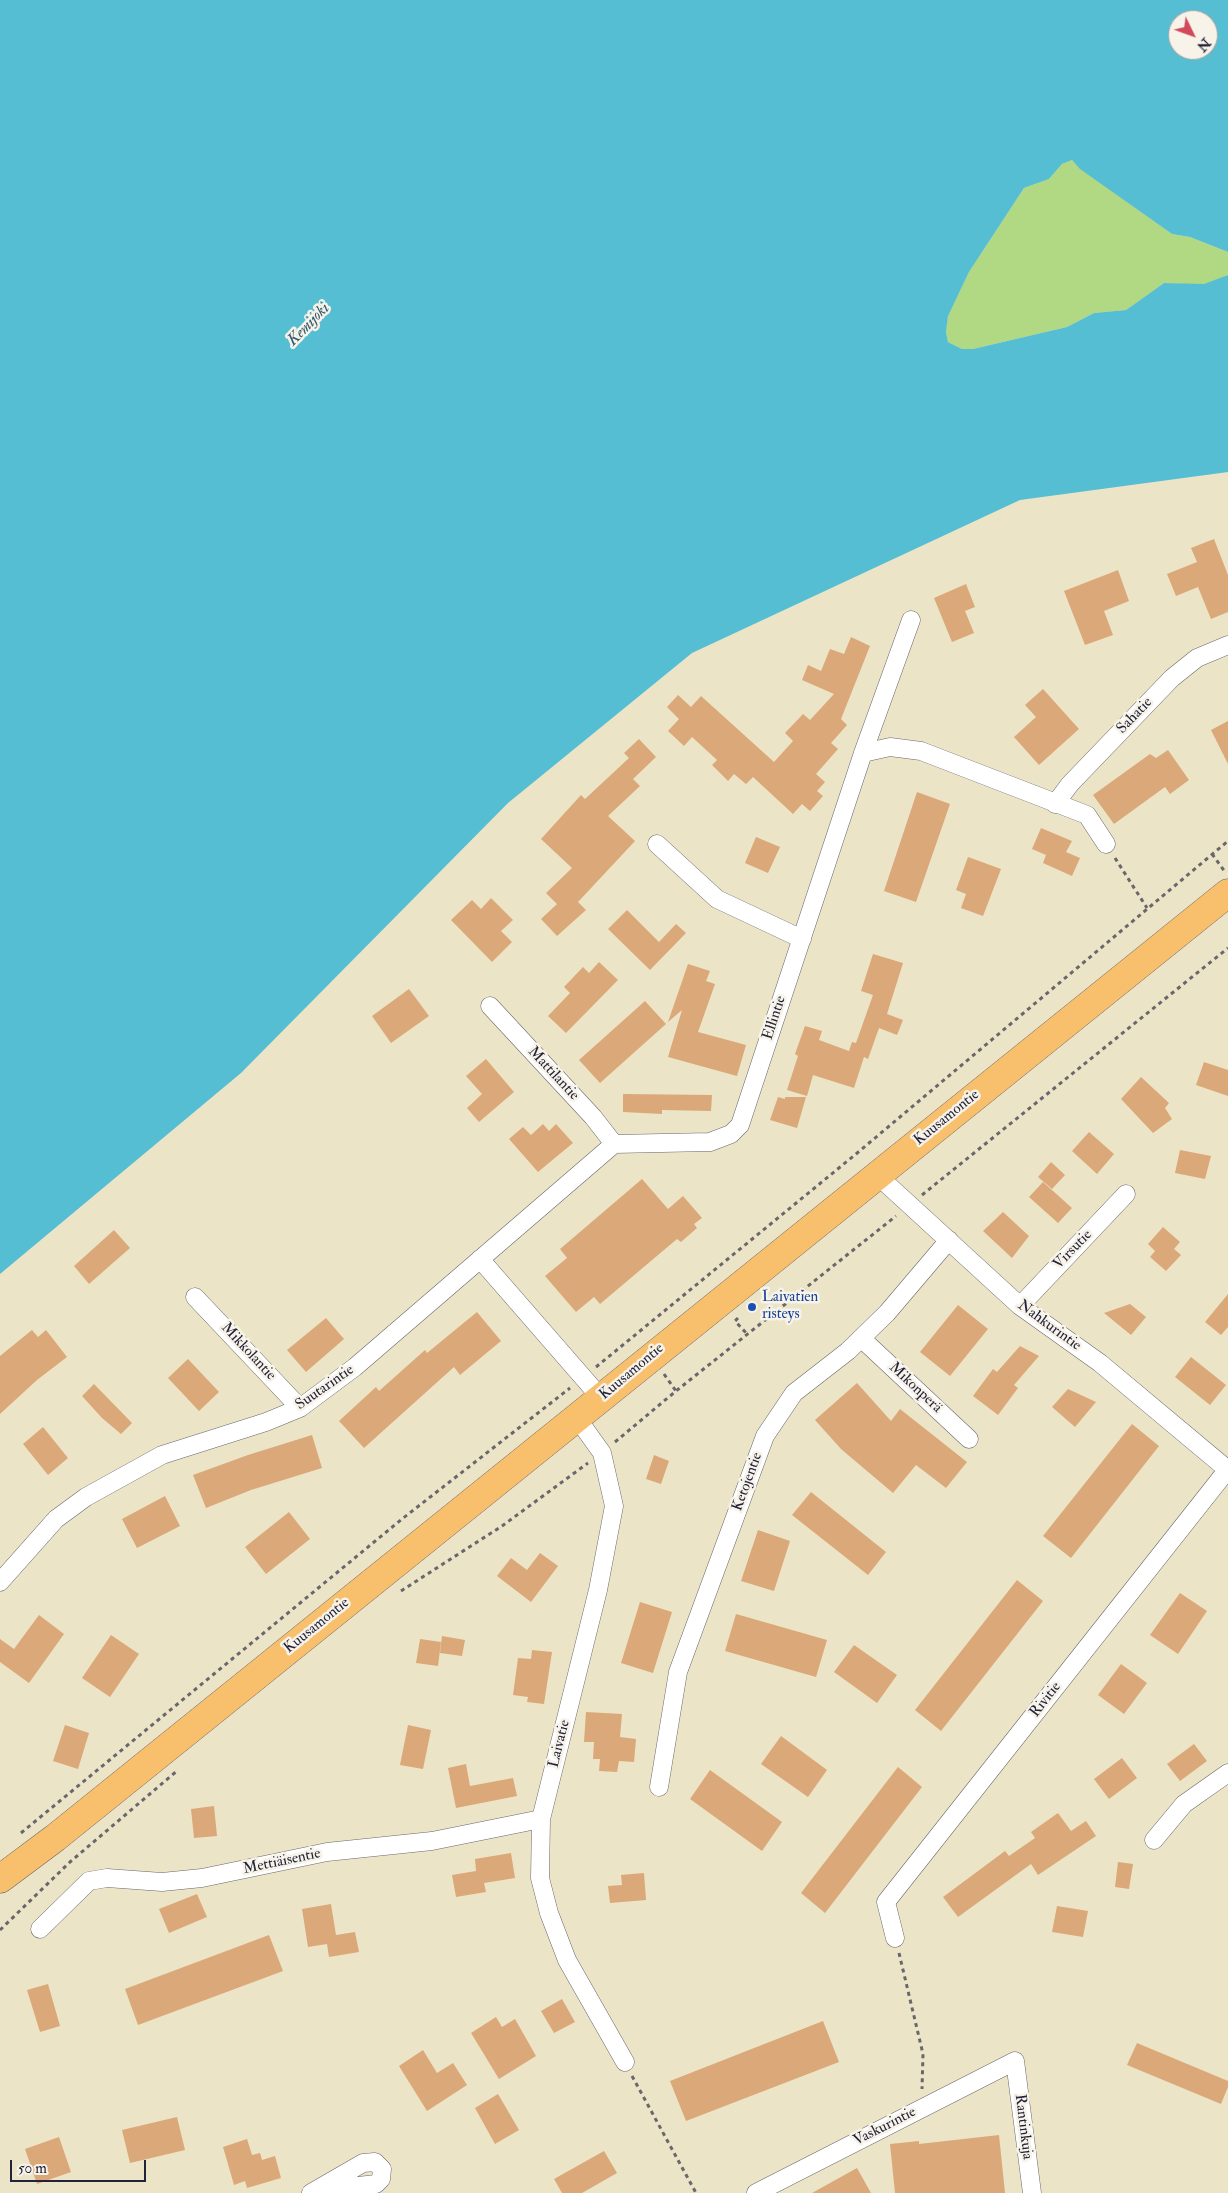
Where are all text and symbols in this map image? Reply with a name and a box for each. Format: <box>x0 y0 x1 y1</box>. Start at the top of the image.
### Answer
north arrow <box>1168 10 1218 60</box>
text: N <box>1193 34 1214 55</box>
water label: Kemijoki <box>284 299 334 351</box>
street label: Sahatie <box>1113 694 1157 738</box>
street label: Ellintie <box>759 994 791 1042</box>
street label: Mattilantie <box>524 1043 582 1105</box>
street label: Kuusamontie <box>911 1086 983 1150</box>
street label: Virsutie <box>1050 1226 1096 1274</box>
place label: Laivatien risteys <box>762 1289 818 1324</box>
street label: Nahkurintie <box>1014 1297 1084 1355</box>
marker: Laivatien risteys <box>746 1301 758 1313</box>
street label: Mikkolantie <box>217 1319 279 1385</box>
street label: Kuusamontie <box>596 1340 668 1404</box>
street label: Mikonperä <box>885 1359 945 1417</box>
street label: Suutarintie <box>292 1361 358 1415</box>
street label: Ketojentie <box>729 1450 767 1514</box>
street label: Kuusamontie <box>281 1594 353 1658</box>
street label: Rivitie <box>1027 1679 1065 1721</box>
street label: Laivatie <box>545 1718 575 1770</box>
street label: Mettiäisentie <box>242 1845 322 1879</box>
street label: Rantinkuja <box>1010 2093 1036 2161</box>
street label: Vaskurintie <box>851 2104 919 2150</box>
scale bar <box>12 2150 149 2182</box>
text: 50 m <box>18 2159 47 2178</box>

